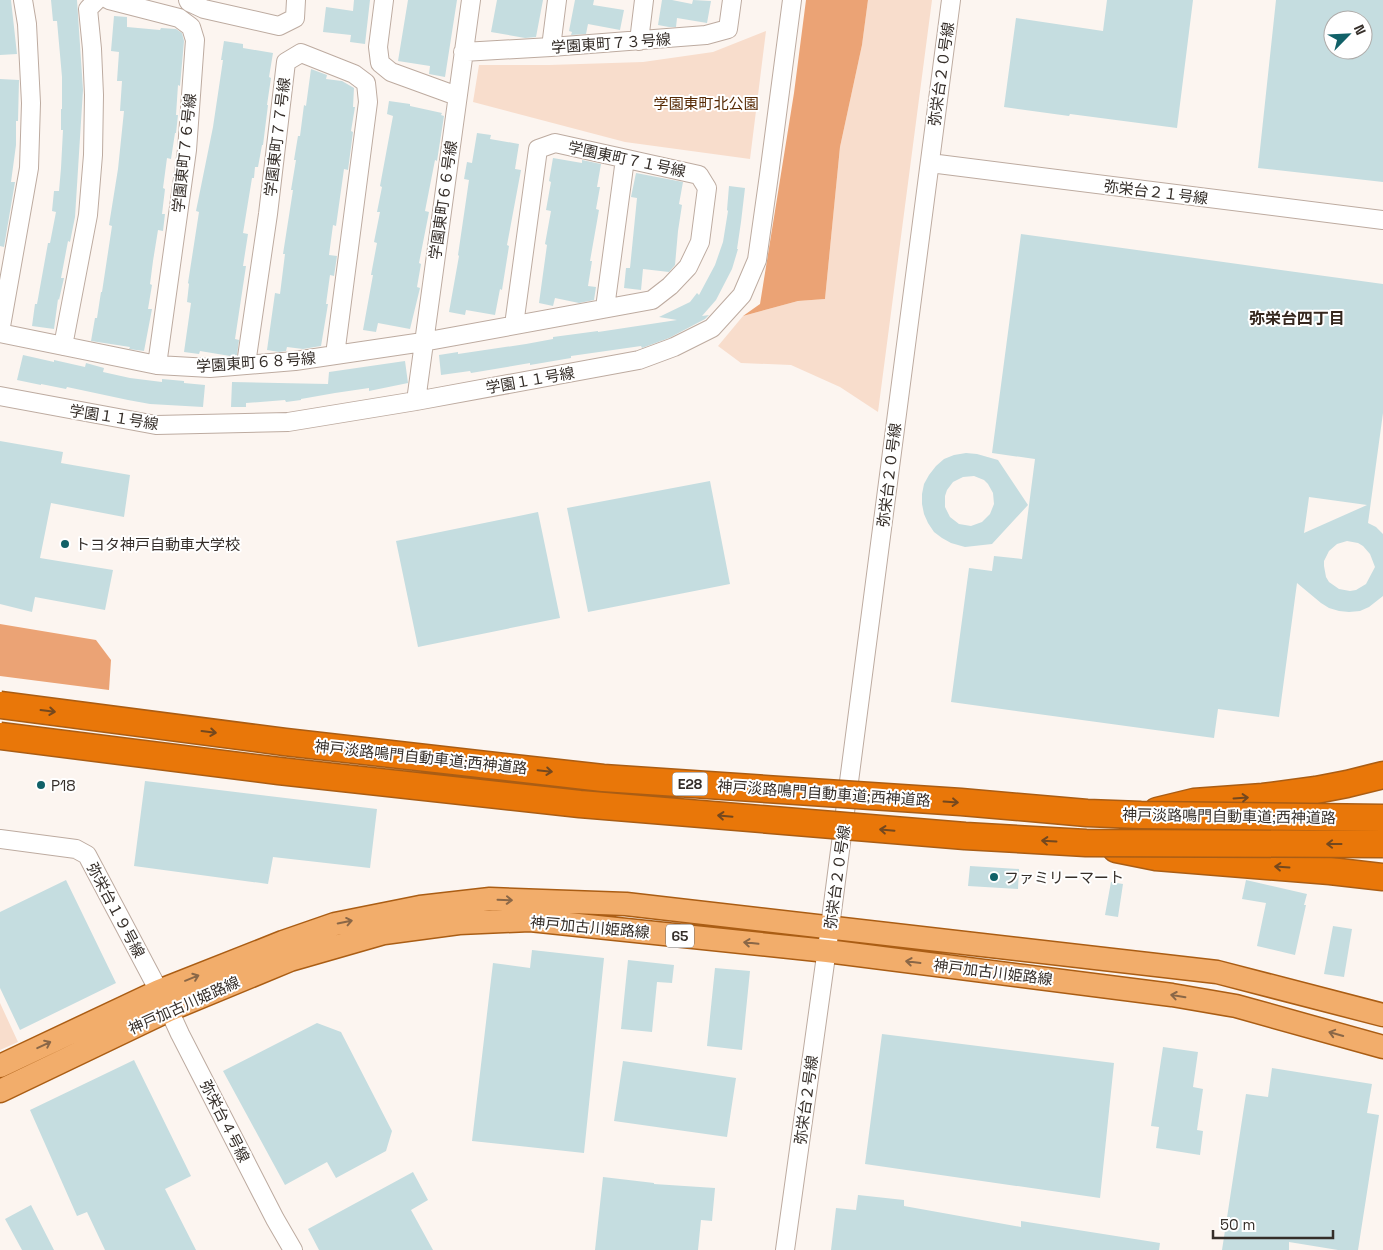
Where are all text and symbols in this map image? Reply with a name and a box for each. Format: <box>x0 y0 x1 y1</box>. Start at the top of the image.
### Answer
north arrow <box>1323 10 1373 60</box>
street label: 弥栄台２０号線 <box>924 21 958 127</box>
text: N <box>1350 22 1370 38</box>
street label: 学園東町７３号線 <box>550 29 672 57</box>
street label: 学園東町７７号線 <box>260 76 294 198</box>
street label: 学園東町７６号線 <box>168 92 200 214</box>
park label: 学園東町北公園 <box>653 94 759 113</box>
street label: 学園東町７１号線 <box>566 137 688 181</box>
street label: 学園東町６６号線 <box>425 139 461 261</box>
street label: 弥栄台２１号線 <box>1103 176 1209 208</box>
district label: 弥栄台四丁目 <box>1249 308 1345 329</box>
street label: 学園東町６８号線 <box>195 348 317 376</box>
street label: 学園１１号線 <box>484 363 576 397</box>
street label: 学園１１号線 <box>68 401 160 433</box>
street label: 弥栄台２０号線 <box>873 422 905 528</box>
place label: トヨタ神戸自動車大学校 <box>75 535 240 554</box>
marker: トヨタ神戸自動車大学校 <box>59 538 71 550</box>
one-way arrow <box>40 706 56 716</box>
one-way arrow <box>201 727 217 737</box>
street label: 神戸淡路鳴門自動車道;西神道路 <box>314 736 528 778</box>
one-way arrow <box>536 766 552 776</box>
road number: E28 <box>672 772 708 796</box>
place label: P18 <box>51 776 76 795</box>
street label: 神戸淡路鳴門自動車道;西神道路 <box>717 776 931 810</box>
marker: P18 <box>35 779 47 791</box>
one-way arrow <box>1233 794 1249 803</box>
one-way arrow <box>943 797 959 806</box>
street label: 神戸淡路鳴門自動車道;西神道路 <box>1122 805 1336 827</box>
one-way arrow <box>718 812 734 821</box>
street label: 弥栄台２０号線 <box>820 824 854 930</box>
one-way arrow <box>879 825 895 835</box>
one-way arrow <box>1042 836 1058 845</box>
one-way arrow <box>1327 839 1343 849</box>
street label: 弥栄台１９号線 <box>83 859 149 961</box>
one-way arrow <box>1275 862 1291 872</box>
place label: ファミリーマート <box>1004 868 1124 887</box>
marker: ファミリーマート <box>988 871 1000 883</box>
one-way arrow <box>496 895 513 905</box>
street label: 神戸加古川姫路線 <box>529 912 651 942</box>
one-way arrow <box>336 917 352 926</box>
road number: 65 <box>666 924 694 948</box>
one-way arrow <box>744 938 760 948</box>
street label: 神戸加古川姫路線 <box>932 955 1054 989</box>
one-way arrow <box>905 957 921 967</box>
street label: 神戸加古川姫路線 <box>125 972 243 1038</box>
one-way arrow <box>184 972 199 982</box>
one-way arrow <box>1171 991 1187 1001</box>
one-way arrow <box>1328 1028 1344 1038</box>
one-way arrow <box>36 1039 51 1049</box>
street label: 弥栄台２号線 <box>790 1054 822 1146</box>
street label: 弥栄台４号線 <box>196 1077 254 1165</box>
scale bar <box>1213 1208 1333 1240</box>
text: 50 m <box>1220 1215 1255 1234</box>

